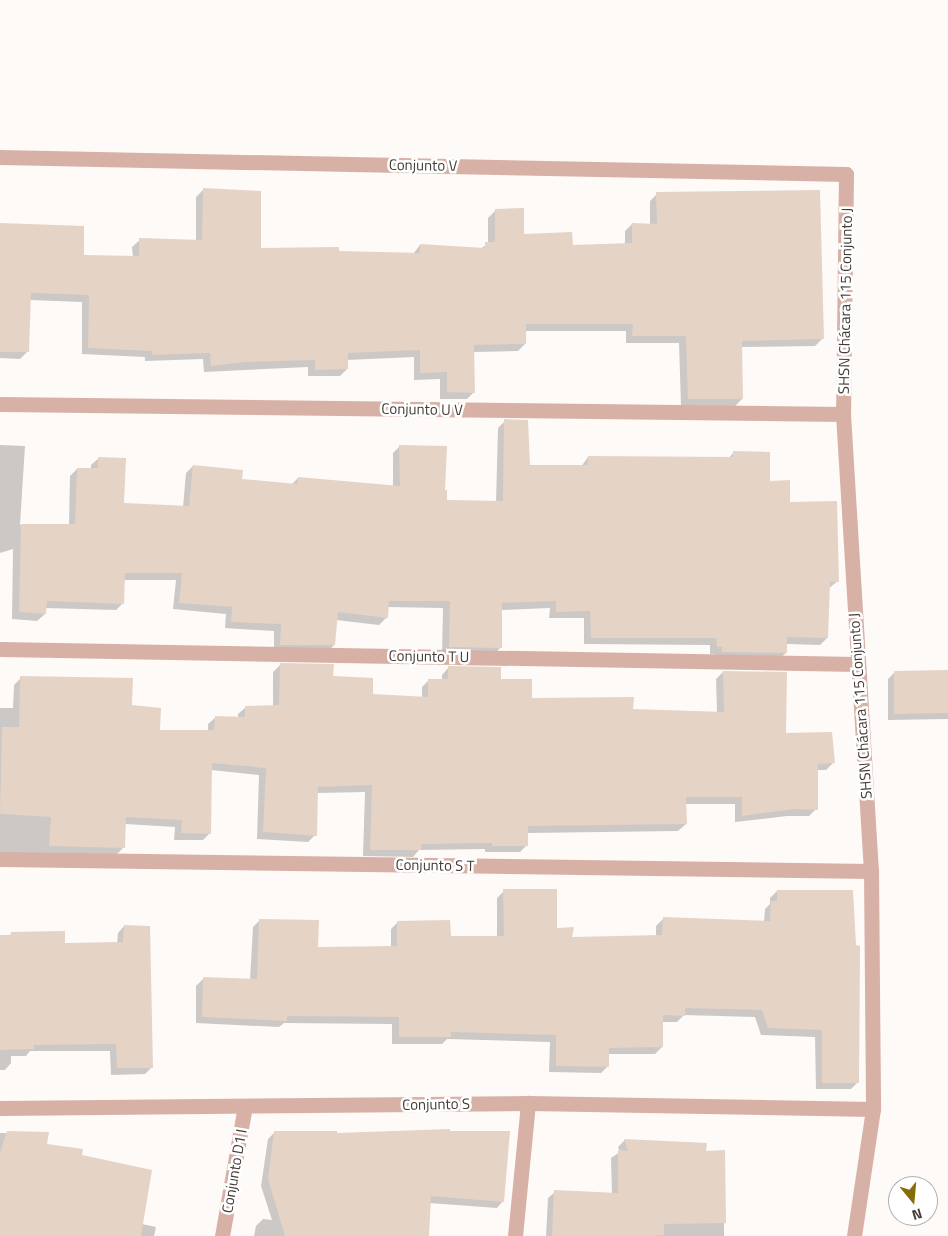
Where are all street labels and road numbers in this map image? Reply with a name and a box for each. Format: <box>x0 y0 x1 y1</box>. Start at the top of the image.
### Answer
street label: Conjunto V <box>389 155 457 175</box>
street label: SHSN Chácara 115 Conjunto J <box>834 208 856 394</box>
street label: Conjunto U V <box>381 399 463 419</box>
street label: SHSN Chácara 115 Conjunto J <box>845 613 875 799</box>
street label: Conjunto T U <box>389 646 469 666</box>
street label: Conjunto S T <box>395 855 475 875</box>
street label: Conjunto S <box>402 1094 470 1114</box>
street label: Conjunto D1 I <box>218 1128 250 1214</box>

